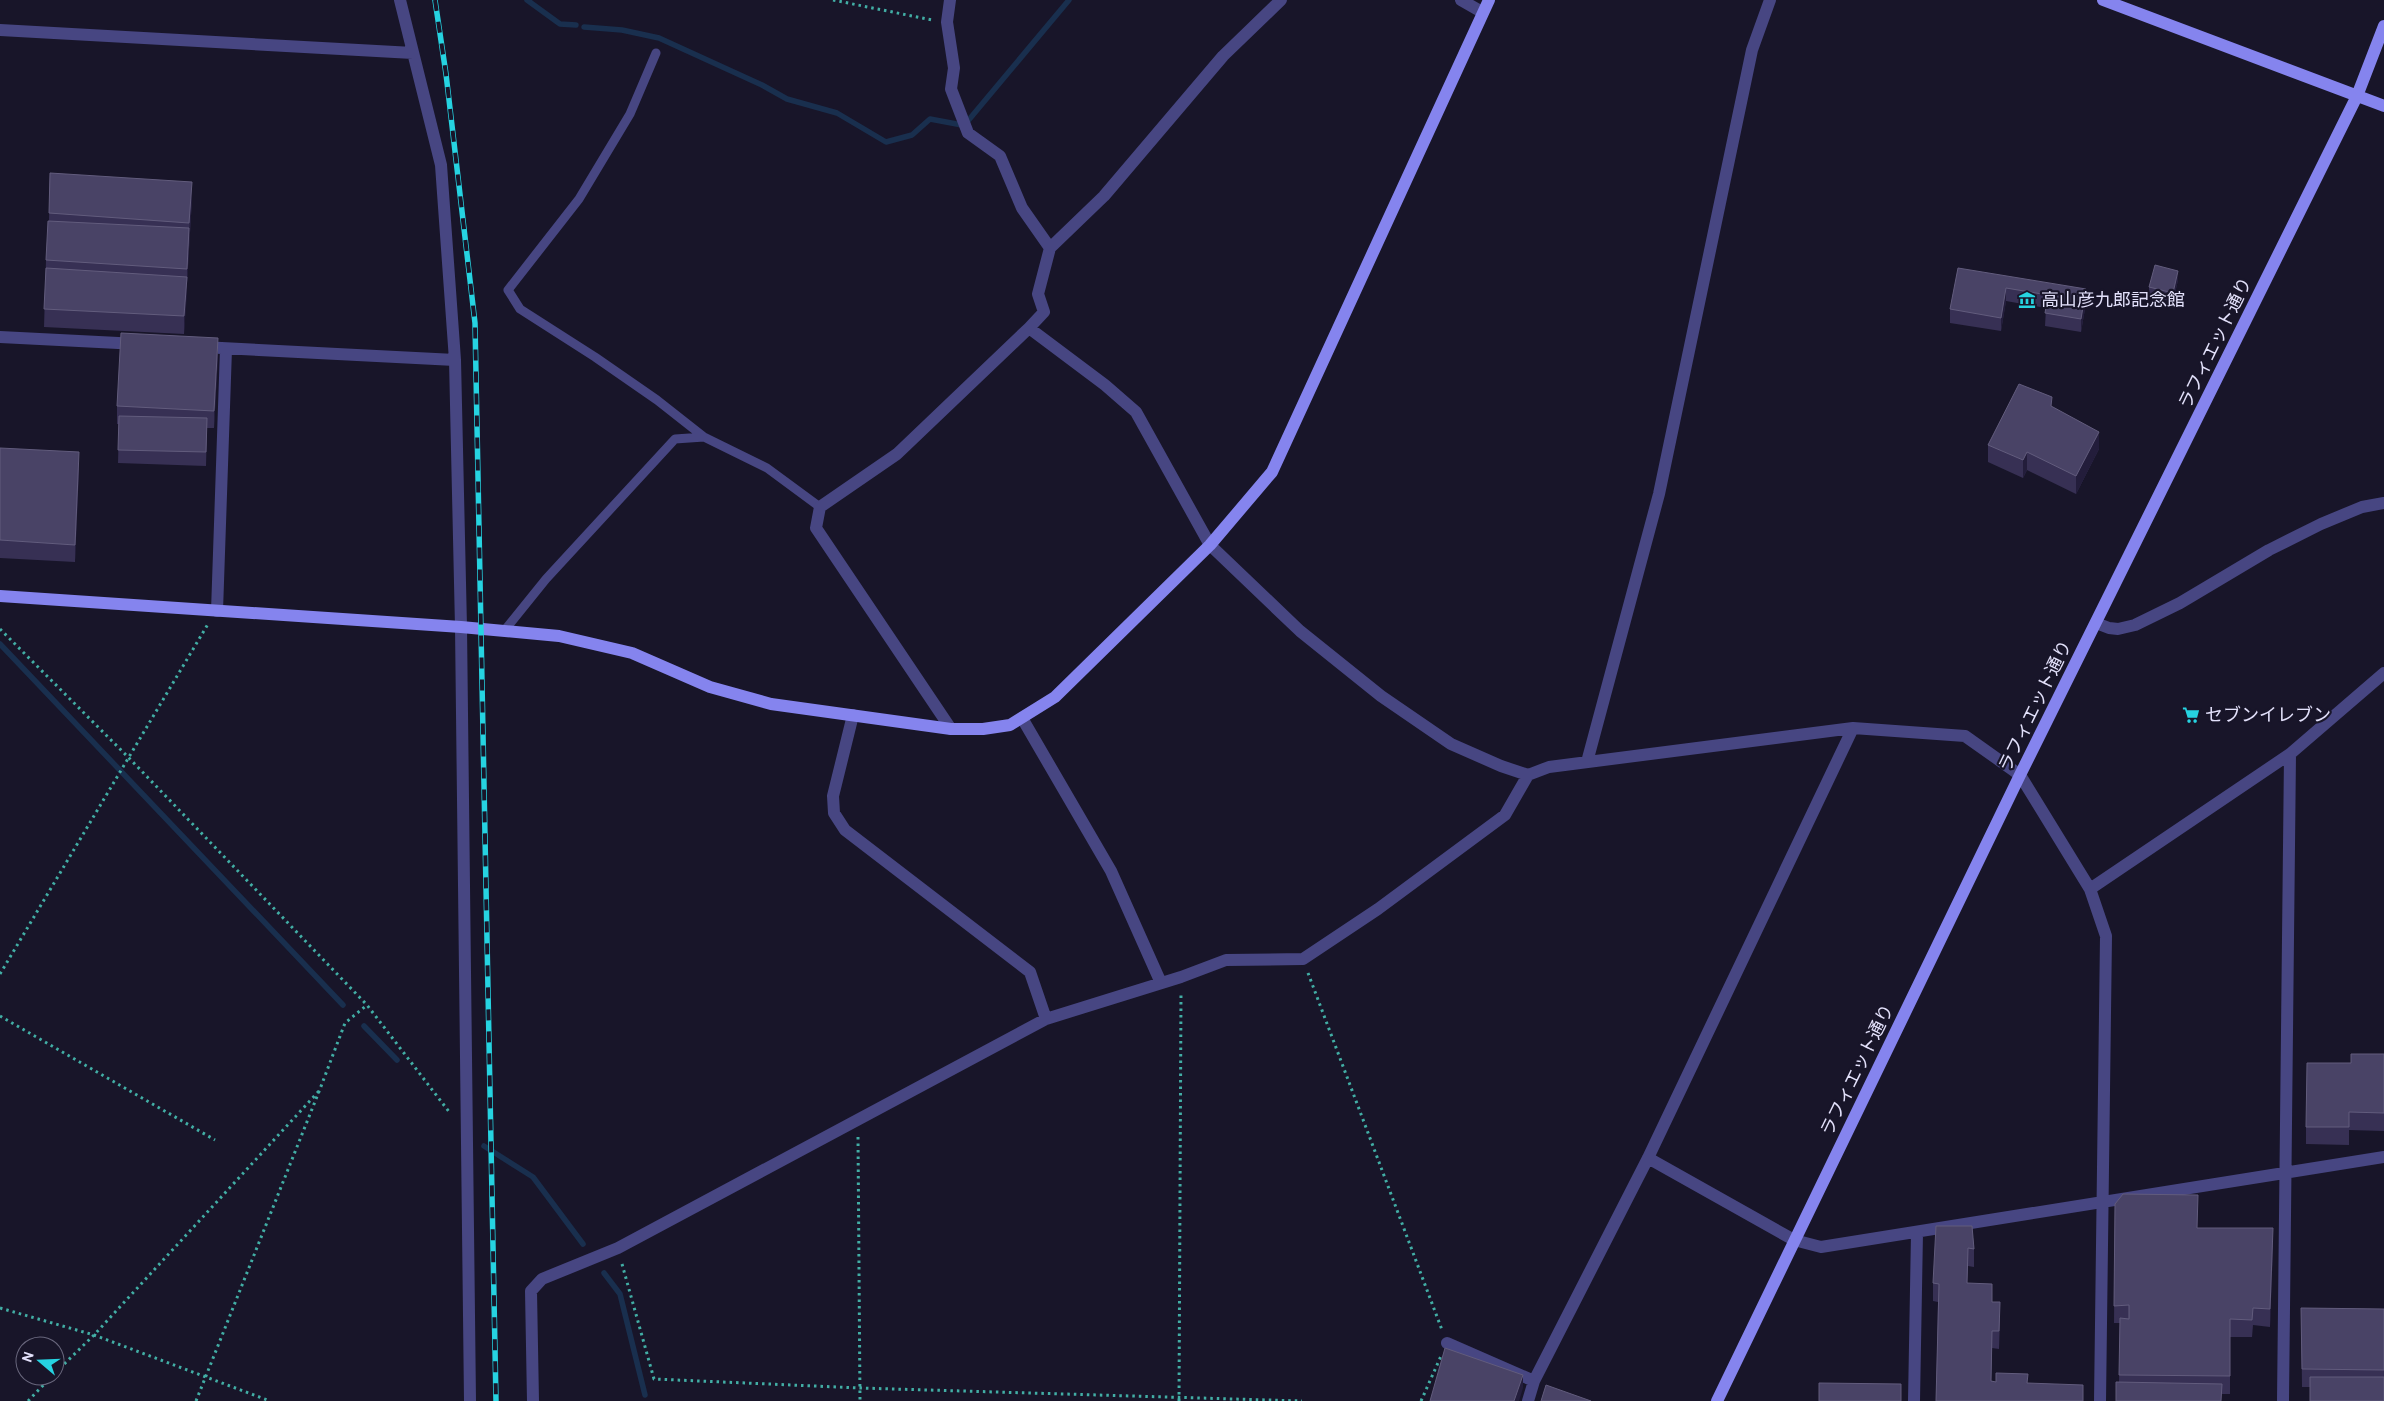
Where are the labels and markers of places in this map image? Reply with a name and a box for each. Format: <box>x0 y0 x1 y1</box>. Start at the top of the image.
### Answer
museum icon: 高山彦九郎記念館 <box>2017 290 2037 310</box>
place label: 高山彦九郎記念館 <box>2041 290 2185 313</box>
supermarket icon: セブンイレブン <box>2181 705 2201 725</box>
place label: セブンイレブン <box>2205 705 2331 728</box>

